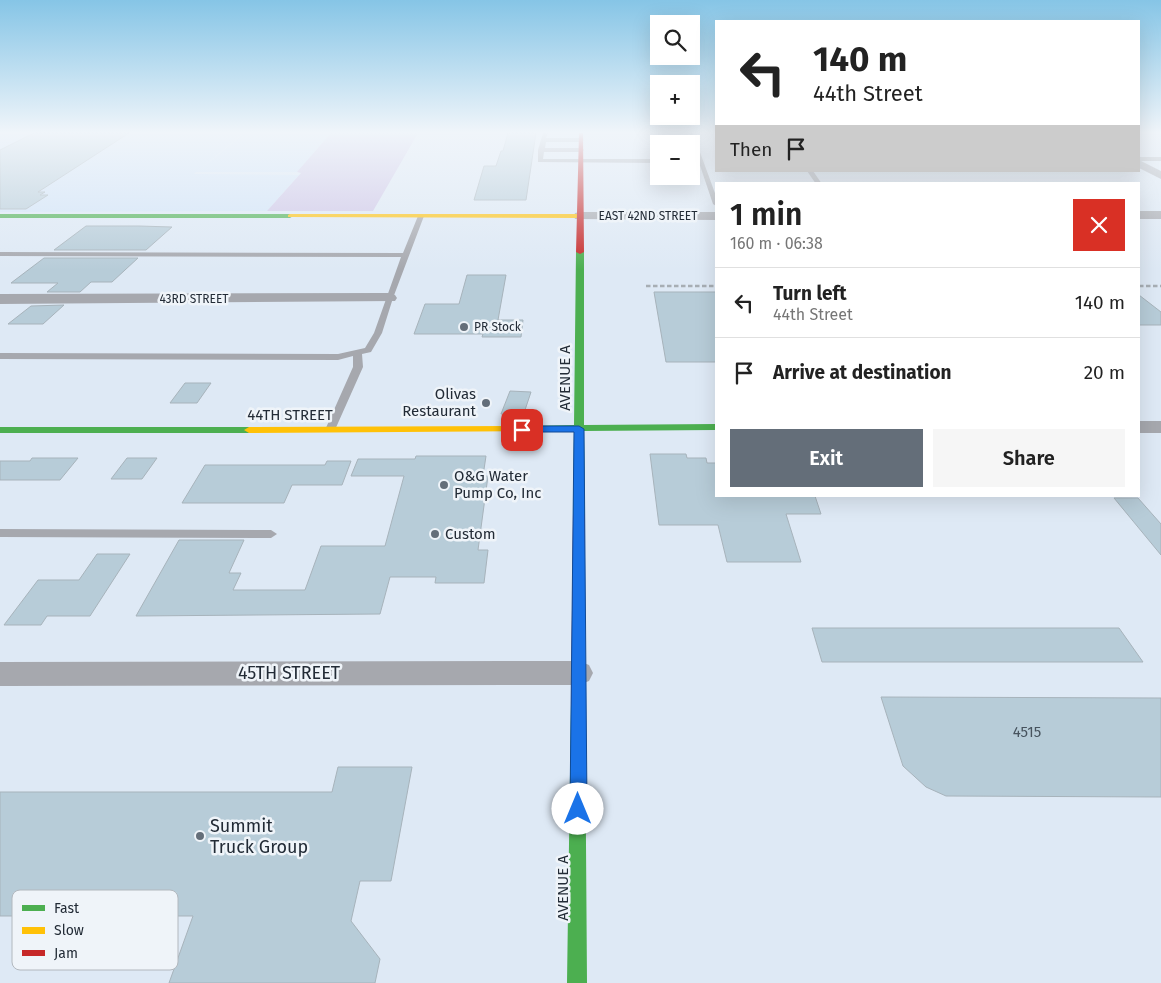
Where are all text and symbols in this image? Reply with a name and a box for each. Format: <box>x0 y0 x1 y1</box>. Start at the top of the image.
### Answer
map controls <box>650 15 700 185</box>
button: search <box>650 15 700 65</box>
text: 140 m <box>813 38 907 80</box>
icon: left <box>730 40 795 105</box>
button: + <box>650 75 700 125</box>
text: 44th Street <box>813 80 923 107</box>
button: − <box>650 135 700 185</box>
icon: arrive <box>782 135 810 163</box>
text: Then <box>730 138 772 161</box>
text: 1 min <box>730 197 802 233</box>
button: close <box>1073 199 1125 251</box>
street label: EAST 42ND STREET <box>599 209 698 223</box>
text: 160 m · 06:38 <box>730 234 823 253</box>
text: Turn left <box>773 282 847 305</box>
icon: left <box>730 289 758 317</box>
text: 140 m <box>1075 291 1125 314</box>
street label: 43RD STREET <box>159 292 229 306</box>
text: 44th Street <box>773 305 853 324</box>
place label: PR Stock <box>474 320 522 334</box>
marker: PR Stock <box>458 321 470 333</box>
street label: AVENUE A <box>556 345 574 411</box>
icon: arrive <box>730 359 758 387</box>
text: Arrive at destination <box>773 361 952 384</box>
text: 20 m <box>1084 361 1125 384</box>
place label: Olivas Restaurant <box>402 385 477 420</box>
marker: Olivas Restaurant <box>480 397 492 409</box>
street label: 44TH STREET <box>247 406 333 424</box>
pin <box>501 409 543 451</box>
icon: arrive <box>508 416 536 444</box>
button: Exit <box>730 429 923 487</box>
button: Share <box>933 429 1125 487</box>
place label: O&G Water Pump Co, Inc <box>454 467 541 502</box>
marker: O&G Water Pump Co, Inc <box>438 479 450 491</box>
place label: Custom <box>445 525 496 543</box>
marker: Custom <box>429 528 441 540</box>
street label: 45TH STREET <box>238 662 341 684</box>
house number: 4515 <box>1013 723 1041 741</box>
position arrow <box>551 782 603 834</box>
place label: Summit Truck Group <box>210 815 308 858</box>
marker: Summit Truck Group <box>194 830 206 842</box>
street label: AVENUE A <box>554 855 572 921</box>
legend <box>12 890 178 970</box>
text: Fast <box>54 900 80 917</box>
text: Slow <box>54 922 84 939</box>
text: Jam <box>54 945 78 962</box>

